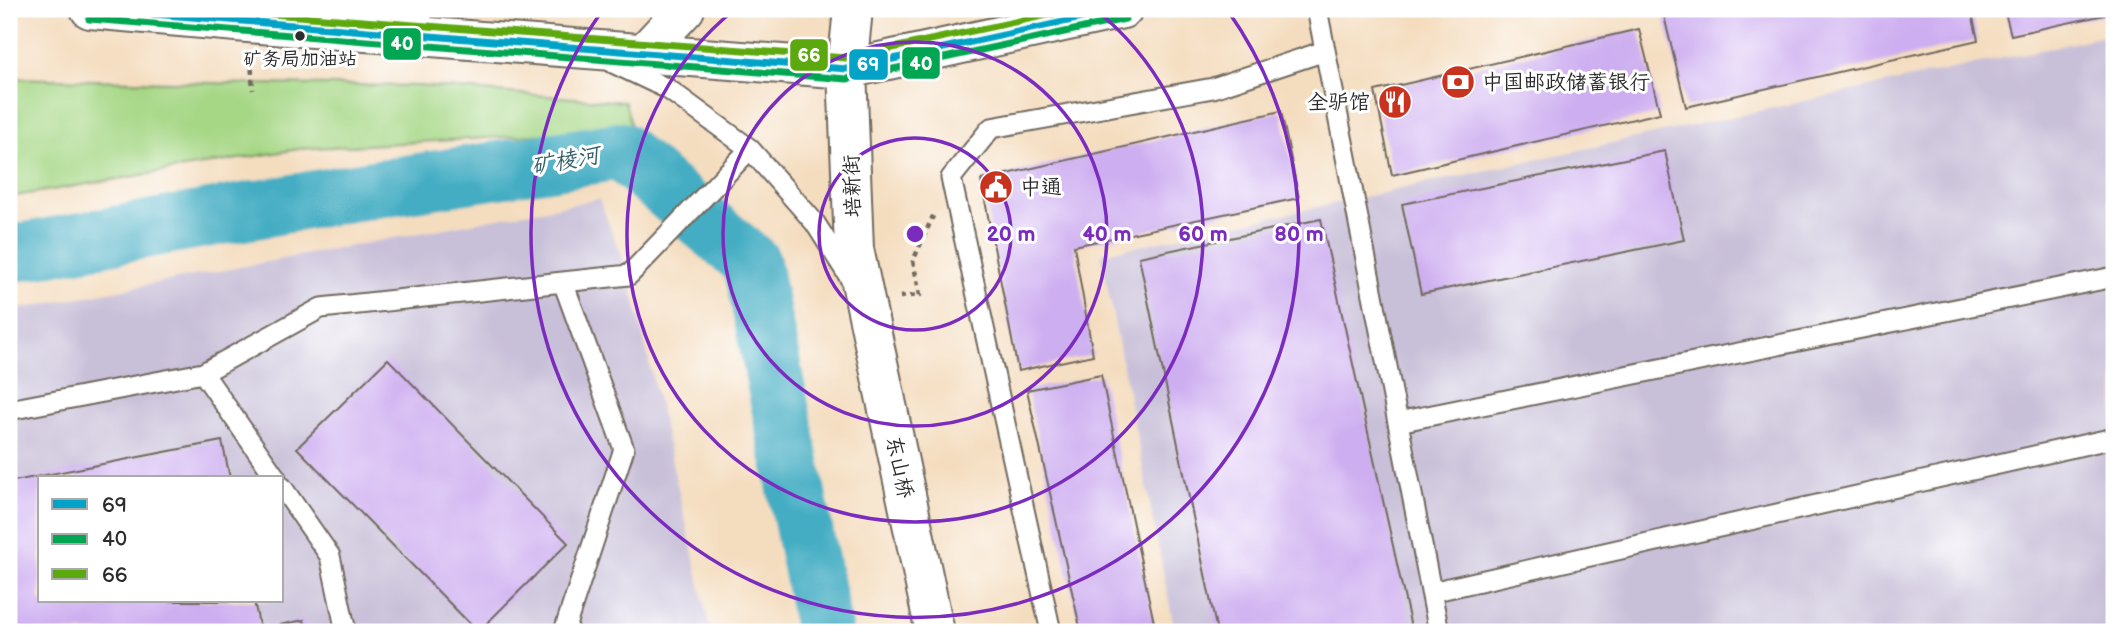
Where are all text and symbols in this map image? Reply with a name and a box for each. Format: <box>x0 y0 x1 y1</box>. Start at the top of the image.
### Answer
line badge: 40 <box>382 27 422 61</box>
marker: 矿务局加油站 <box>293 29 307 43</box>
text: 40 <box>390 33 414 56</box>
line badge: 66 <box>789 38 829 72</box>
text: 66 <box>797 45 821 68</box>
line badge: 40 <box>901 46 941 80</box>
place label: 矿务局加油站 <box>243 48 357 71</box>
line badge: 69 <box>848 48 889 81</box>
text: 40 <box>909 53 933 76</box>
text: 69 <box>857 54 879 77</box>
bank icon: 中国邮政储蓄银行 <box>1439 63 1477 101</box>
place label: 中国邮政储蓄银行 <box>1482 70 1650 95</box>
restaurant icon: 全驴馆 <box>1376 83 1414 121</box>
place label: 全驴馆 <box>1307 90 1370 115</box>
water label: 矿棱河 <box>529 141 606 181</box>
street label: 培新街 <box>839 154 866 218</box>
public building icon: 中通 <box>977 168 1015 206</box>
place label: 中通 <box>1020 175 1062 200</box>
centre of rings <box>903 222 927 246</box>
text: 20 m <box>987 222 1035 247</box>
text: 40 m <box>1082 222 1132 247</box>
text: 60 m <box>1178 222 1228 247</box>
text: 80 m <box>1274 222 1324 247</box>
street label: 东山桥 <box>881 434 918 501</box>
legend <box>38 476 284 602</box>
text: 69 <box>102 493 127 518</box>
text: 40 <box>102 527 127 552</box>
text: 66 <box>102 563 128 588</box>

